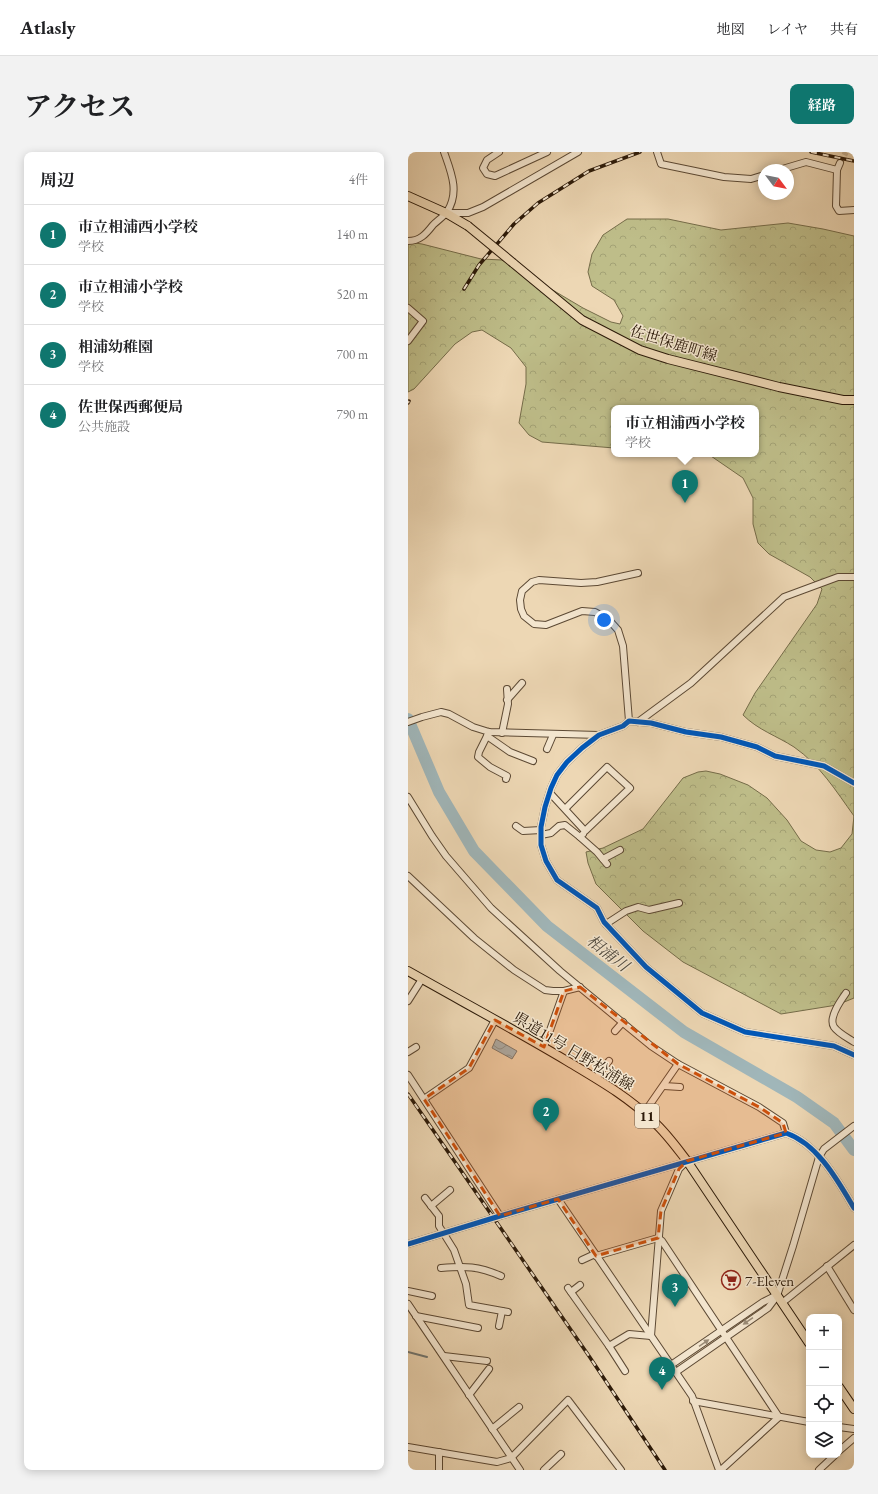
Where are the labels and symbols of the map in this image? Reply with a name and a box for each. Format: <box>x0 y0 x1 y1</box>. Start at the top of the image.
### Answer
north arrow <box>758 164 794 200</box>
street label: 佐世保鹿町線 <box>628 321 720 365</box>
pin: 1 <box>672 470 698 503</box>
your location <box>594 610 614 630</box>
water label: 相浦川 <box>583 930 635 977</box>
street label: 県道11号 日野松浦線 <box>510 1007 638 1095</box>
pin: 2 <box>533 1098 559 1131</box>
road number: 11 <box>635 1104 659 1128</box>
supermarket icon: 7-Eleven <box>720 1269 742 1291</box>
place label: 7-Eleven <box>745 1271 794 1290</box>
pin: 3 <box>662 1274 688 1307</box>
one-way arrow <box>743 1317 753 1325</box>
one-way arrow <box>698 1339 709 1347</box>
pin: 4 <box>649 1357 675 1390</box>

